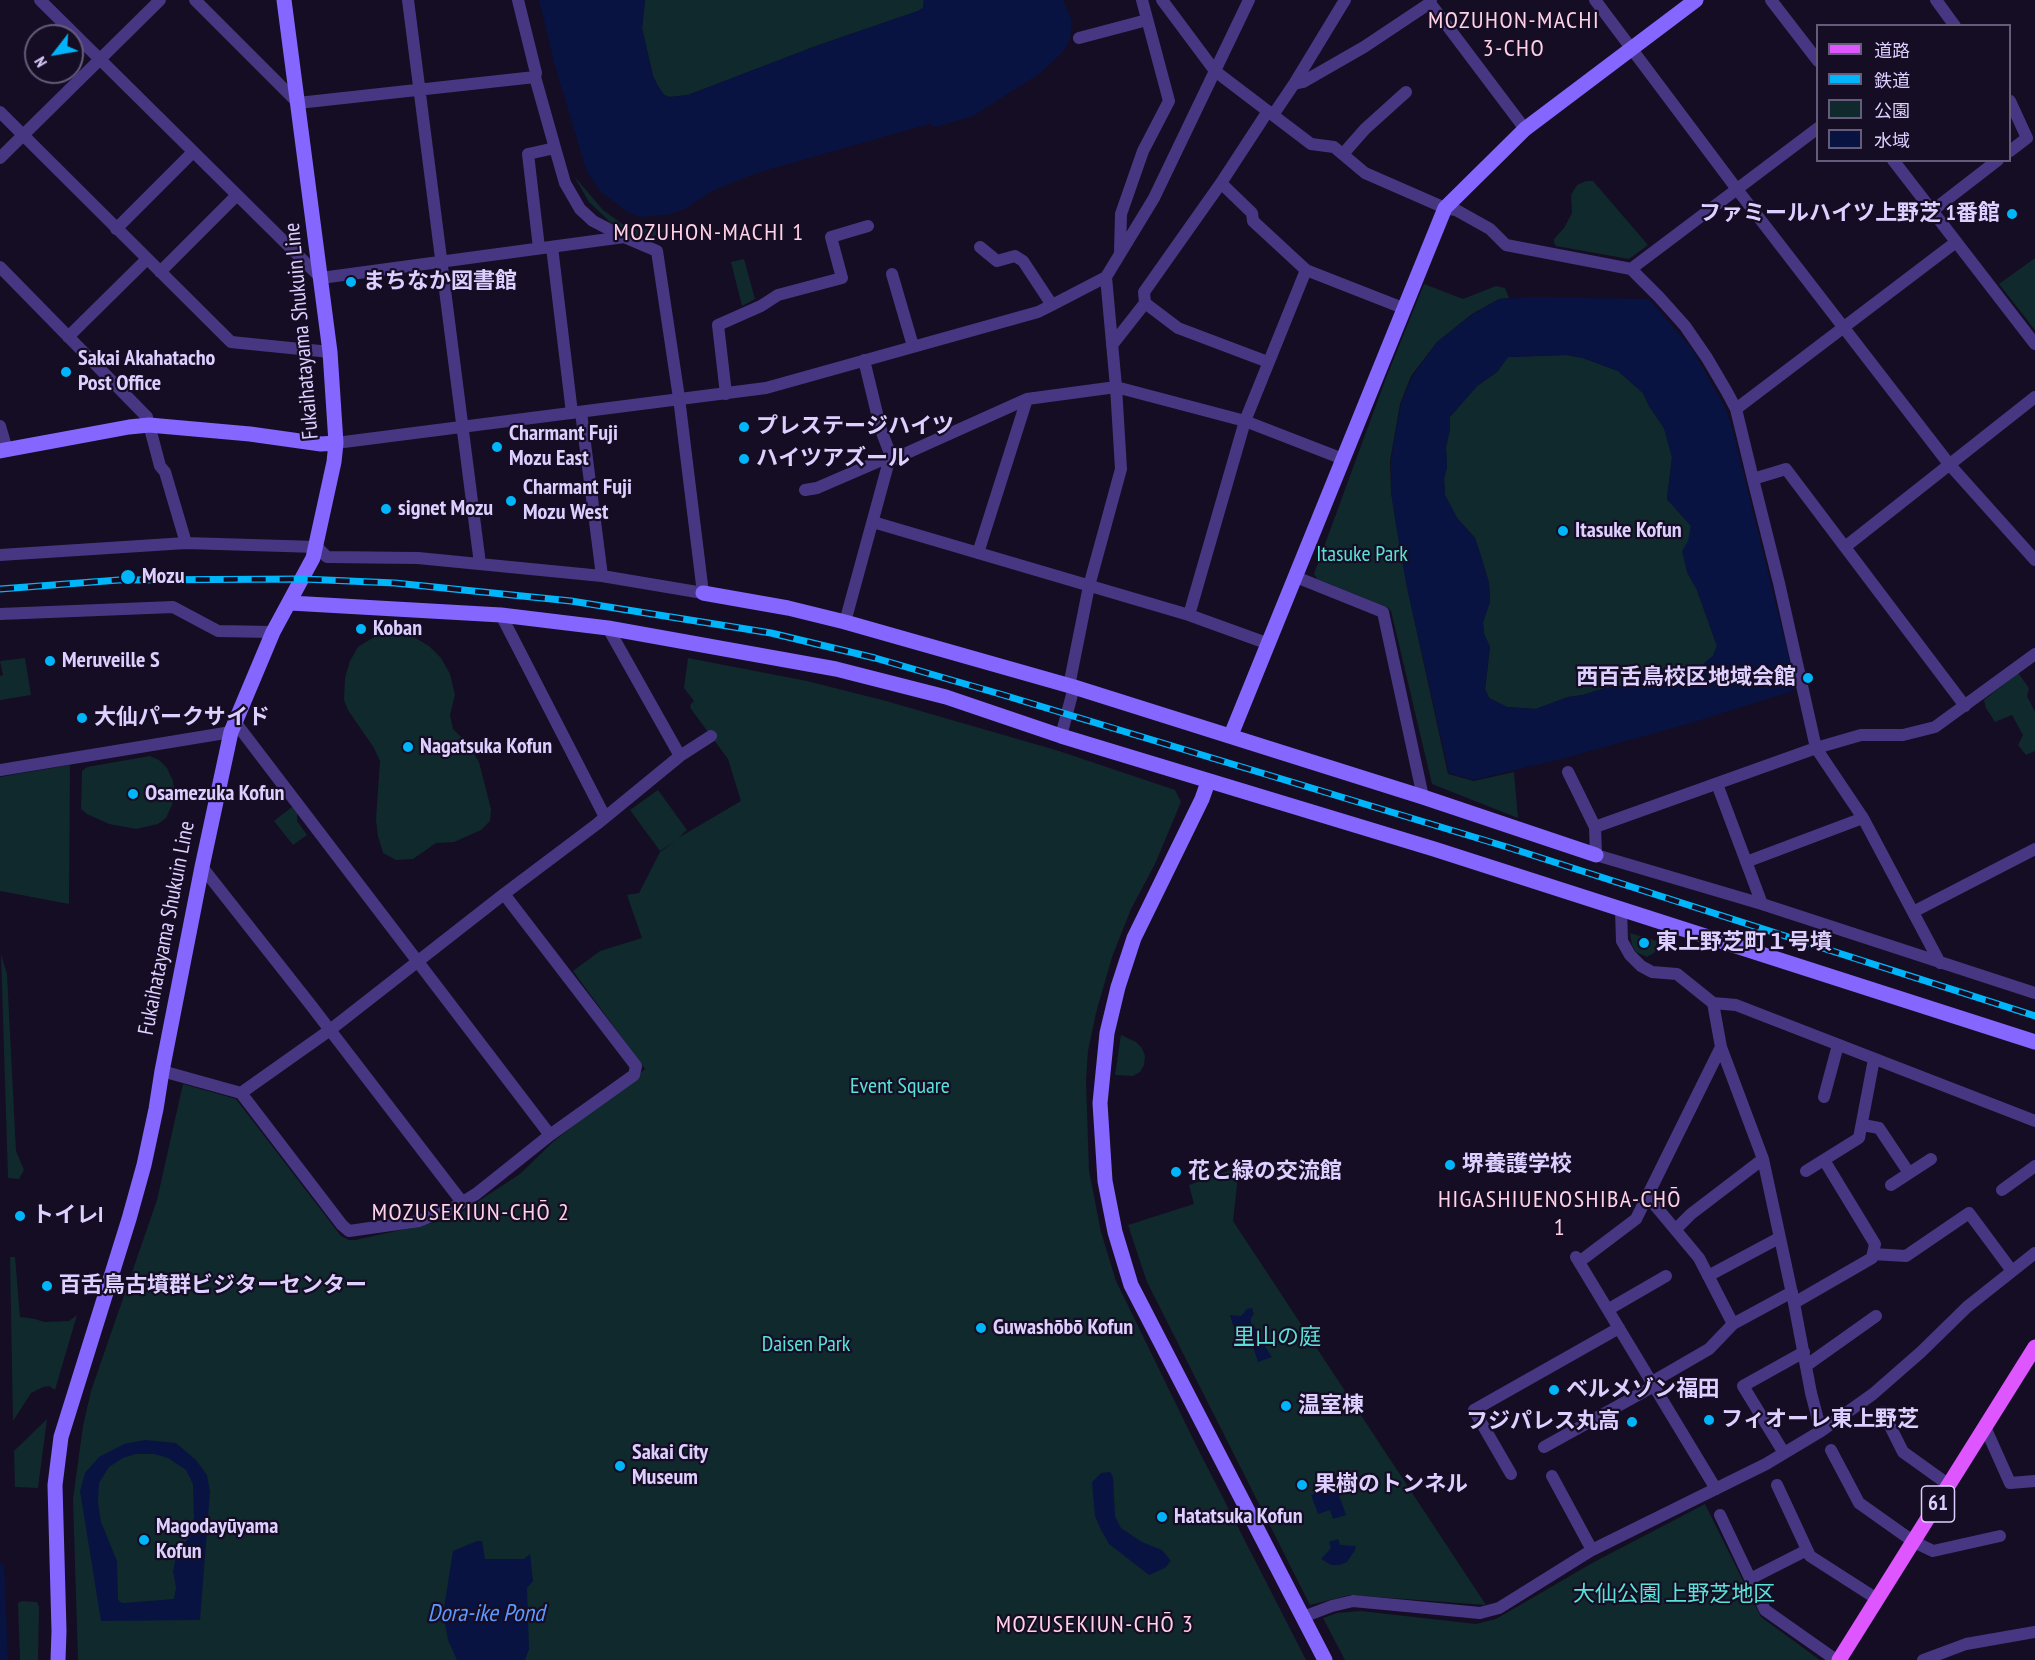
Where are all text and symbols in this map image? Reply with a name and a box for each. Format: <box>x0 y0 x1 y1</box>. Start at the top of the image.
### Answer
district label: MOZUHON-MACHI 3-CHO <box>1428 7 1600 63</box>
north arrow <box>24 24 84 84</box>
legend <box>1816 24 2011 162</box>
text: 道路 <box>1874 39 1910 62</box>
text: N <box>29 53 51 71</box>
text: 鉄道 <box>1874 69 1910 92</box>
text: 公園 <box>1874 99 1910 122</box>
text: 水域 <box>1874 129 1910 152</box>
place label: ファミールハイツ上野芝 1番館 <box>1699 201 2000 227</box>
marker: ファミールハイツ上野芝 1番館 <box>2005 207 2019 221</box>
district label: MOZUHON-MACHI 1 <box>614 219 804 247</box>
street label: Fukaihatayama Shukuin Line <box>279 222 325 440</box>
place label: まちなか図書館 <box>363 269 517 295</box>
marker: まちなか図書館 <box>344 275 358 289</box>
place label: Sakai Akahatacho Post Office <box>78 346 215 398</box>
marker: Sakai Akahatacho Post Office <box>59 365 73 379</box>
place label: プレステージハイツ <box>756 414 954 440</box>
marker: プレステージハイツ <box>737 420 751 434</box>
place label: Charmant Fuji Mozu East <box>509 421 618 472</box>
marker: Charmant Fuji Mozu East <box>490 440 504 454</box>
place label: ハイツアズール <box>756 446 910 472</box>
marker: ハイツアズール <box>737 452 751 466</box>
place label: Charmant Fuji Mozu West <box>523 475 632 526</box>
marker: Charmant Fuji Mozu West <box>504 494 518 508</box>
place label: signet Mozu <box>398 496 493 522</box>
marker: signet Mozu <box>379 502 393 516</box>
place label: Itasuke Kofun <box>1575 518 1682 544</box>
marker: Itasuke Kofun <box>1556 524 1570 538</box>
park label: Itasuke Park <box>1316 542 1408 568</box>
place label: Mozu <box>142 564 184 590</box>
marker: Mozu <box>119 568 137 586</box>
place label: Koban <box>373 616 422 642</box>
marker: Koban <box>354 622 368 636</box>
place label: Meruveille S <box>62 648 160 674</box>
marker: Meruveille S <box>43 654 57 668</box>
place label: 西百舌鳥校区地域会館 <box>1576 665 1796 691</box>
marker: 西百舌鳥校区地域会館 <box>1801 671 1815 685</box>
place label: 大仙パークサイド <box>94 705 270 731</box>
marker: 大仙パークサイド <box>75 711 89 725</box>
place label: Nagatsuka Kofun <box>420 734 552 760</box>
marker: Nagatsuka Kofun <box>401 740 415 754</box>
place label: Osamezuka Kofun <box>145 781 284 807</box>
marker: Osamezuka Kofun <box>126 787 140 801</box>
street label: Fukaihatayama Shukuin Line <box>133 819 201 1037</box>
place label: 東上野芝町１号墳 <box>1656 930 1832 956</box>
marker: 東上野芝町１号墳 <box>1637 936 1651 950</box>
park label: Event Square <box>850 1074 950 1100</box>
place label: 堺養護学校 <box>1462 1152 1572 1178</box>
marker: 堺養護学校 <box>1443 1158 1457 1172</box>
place label: 花と緑の交流館 <box>1188 1159 1342 1185</box>
marker: 花と緑の交流館 <box>1169 1165 1183 1179</box>
district label: HIGASHIUENOSHIBA-CHŌ 1 <box>1438 1186 1682 1242</box>
district label: MOZUSEKIUN-CHŌ 2 <box>372 1199 570 1227</box>
place label: トイレI <box>32 1203 103 1229</box>
marker: トイレI <box>13 1209 27 1223</box>
place label: 百舌鳥古墳群ビジターセンター <box>59 1273 367 1299</box>
marker: 百舌鳥古墳群ビジターセンター <box>40 1279 54 1293</box>
place label: Guwashōbō Kofun <box>993 1315 1133 1341</box>
marker: Guwashōbō Kofun <box>974 1321 988 1335</box>
park label: 里山の庭 <box>1233 1325 1321 1351</box>
park label: Daisen Park <box>762 1332 850 1358</box>
place label: ベルメゾン福田 <box>1566 1377 1720 1403</box>
marker: ベルメゾン福田 <box>1547 1383 1561 1397</box>
place label: 温室棟 <box>1298 1393 1364 1419</box>
marker: 温室棟 <box>1279 1399 1293 1413</box>
place label: フィオーレ東上野芝 <box>1721 1407 1919 1433</box>
place label: フジパレス丸高 <box>1466 1409 1620 1435</box>
marker: フィオーレ東上野芝 <box>1702 1413 1716 1427</box>
marker: フジパレス丸高 <box>1625 1415 1639 1429</box>
place label: Sakai City Museum <box>632 1440 708 1492</box>
marker: Sakai City Museum <box>613 1459 627 1473</box>
place label: 果樹のトンネル <box>1314 1472 1468 1498</box>
marker: 果樹のトンネル <box>1295 1478 1309 1492</box>
road number: 61 <box>1922 1486 1954 1522</box>
place label: Hatatsuka Kofun <box>1174 1504 1303 1530</box>
marker: Hatatsuka Kofun <box>1155 1510 1169 1524</box>
place label: Magodayūyama Kofun <box>156 1514 278 1566</box>
marker: Magodayūyama Kofun <box>137 1533 151 1547</box>
park label: 大仙公園 上野芝地区 <box>1573 1582 1775 1608</box>
water label: Dora-ike Pond <box>428 1600 544 1628</box>
district label: MOZUSEKIUN-CHŌ 3 <box>996 1611 1194 1639</box>

